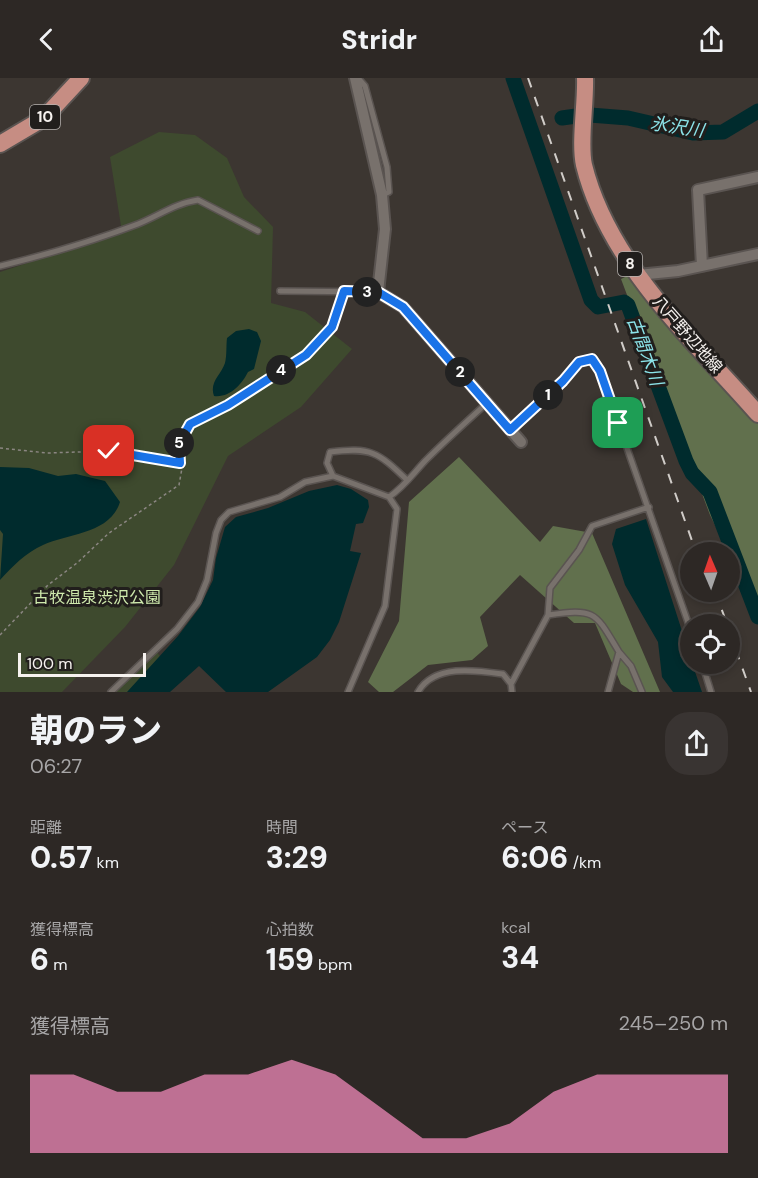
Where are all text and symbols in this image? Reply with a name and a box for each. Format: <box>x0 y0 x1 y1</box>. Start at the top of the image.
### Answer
text: Stridr <box>341 22 417 57</box>
icon: back <box>30 23 63 56</box>
icon: share <box>695 23 728 56</box>
road number: 10 <box>30 105 60 129</box>
water label: 氷沢川 <box>648 111 708 143</box>
road number: 8 <box>618 252 642 276</box>
pin: 3 <box>352 277 382 307</box>
text: 3 <box>362 281 372 302</box>
street label: 八戸野辺地線 <box>648 291 727 377</box>
water label: 古間木川 <box>621 313 669 391</box>
pin: 4 <box>266 355 296 385</box>
pin: 2 <box>445 357 475 387</box>
text: 4 <box>276 359 286 380</box>
text: 2 <box>455 361 465 382</box>
pin: 1 <box>533 380 563 410</box>
text: 1 <box>545 384 551 405</box>
pin <box>592 397 643 448</box>
icon: arrive <box>601 406 634 439</box>
pin <box>83 425 134 476</box>
pin: 5 <box>164 428 194 458</box>
text: 5 <box>174 432 184 453</box>
icon: check <box>92 434 125 467</box>
north arrow <box>680 542 740 602</box>
map controls <box>680 542 740 674</box>
park label: 古牧温泉渋沢公園 <box>33 587 161 608</box>
button: locate <box>680 614 740 674</box>
scale bar <box>18 650 146 678</box>
text: 100 m <box>27 653 72 674</box>
text: 朝のラン <box>30 709 162 752</box>
button: share <box>665 712 728 775</box>
text: 06:27 <box>30 753 82 779</box>
text: 距離 <box>30 817 62 838</box>
text: 時間 <box>266 817 298 838</box>
text: ペース <box>501 817 549 838</box>
text: 0.57 <box>30 838 92 877</box>
text: 3:29 <box>266 838 328 877</box>
text: 6:06 <box>501 838 568 877</box>
text: km <box>92 852 119 873</box>
text: /km <box>568 852 601 873</box>
text: kcal <box>501 917 530 938</box>
text: 獲得標高 <box>30 919 94 940</box>
text: 心拍数 <box>266 919 314 940</box>
text: 34 <box>501 938 539 977</box>
text: 6 <box>30 940 49 979</box>
text: 159 <box>266 940 314 979</box>
text: m <box>49 954 68 975</box>
text: bpm <box>314 954 352 975</box>
text: 245–250 m <box>619 1010 728 1036</box>
text: 獲得標高 <box>30 1013 110 1039</box>

